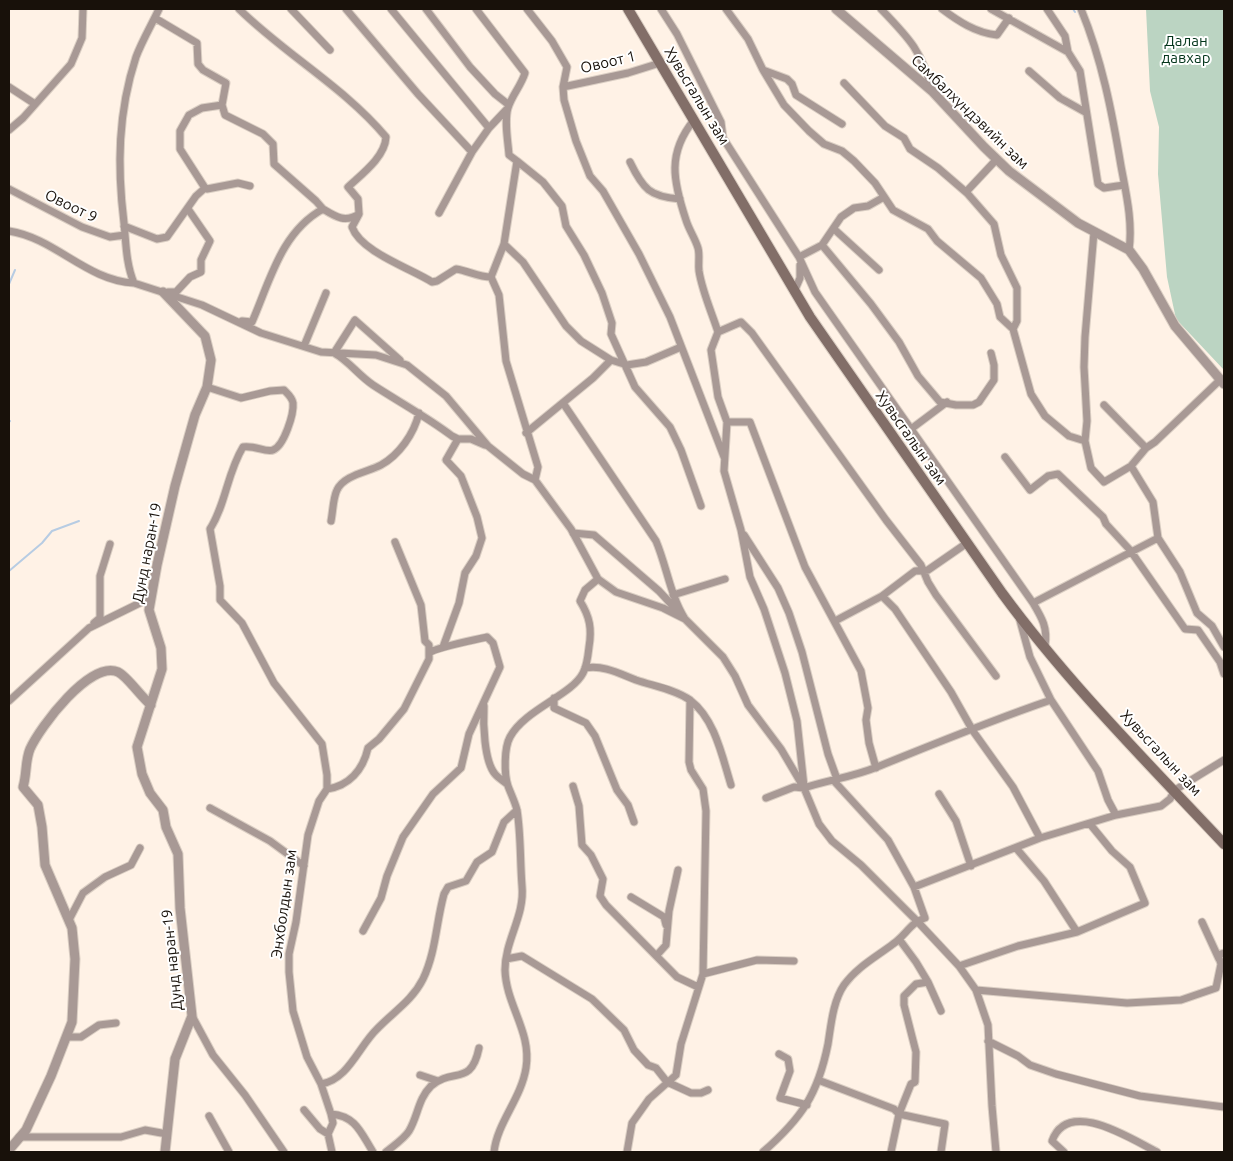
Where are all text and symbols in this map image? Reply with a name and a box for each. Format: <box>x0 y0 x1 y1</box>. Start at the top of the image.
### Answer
park label: Далан давхар <box>1162 32 1210 67</box>
street label: Хувьсгалын зам <box>661 44 733 148</box>
street label: Овоот 1 <box>579 47 637 77</box>
street label: Самбалхүндэвийн зам <box>907 51 1033 173</box>
street label: Овоот 9 <box>42 186 100 226</box>
street label: Хувьсгалын зам <box>872 387 950 489</box>
street label: Дунд наран-19 <box>128 501 166 605</box>
street label: Хувьсгалын зам <box>1117 706 1205 800</box>
street label: Энхболдын зам <box>267 848 301 960</box>
street label: Дунд наран-19 <box>158 908 186 1012</box>

